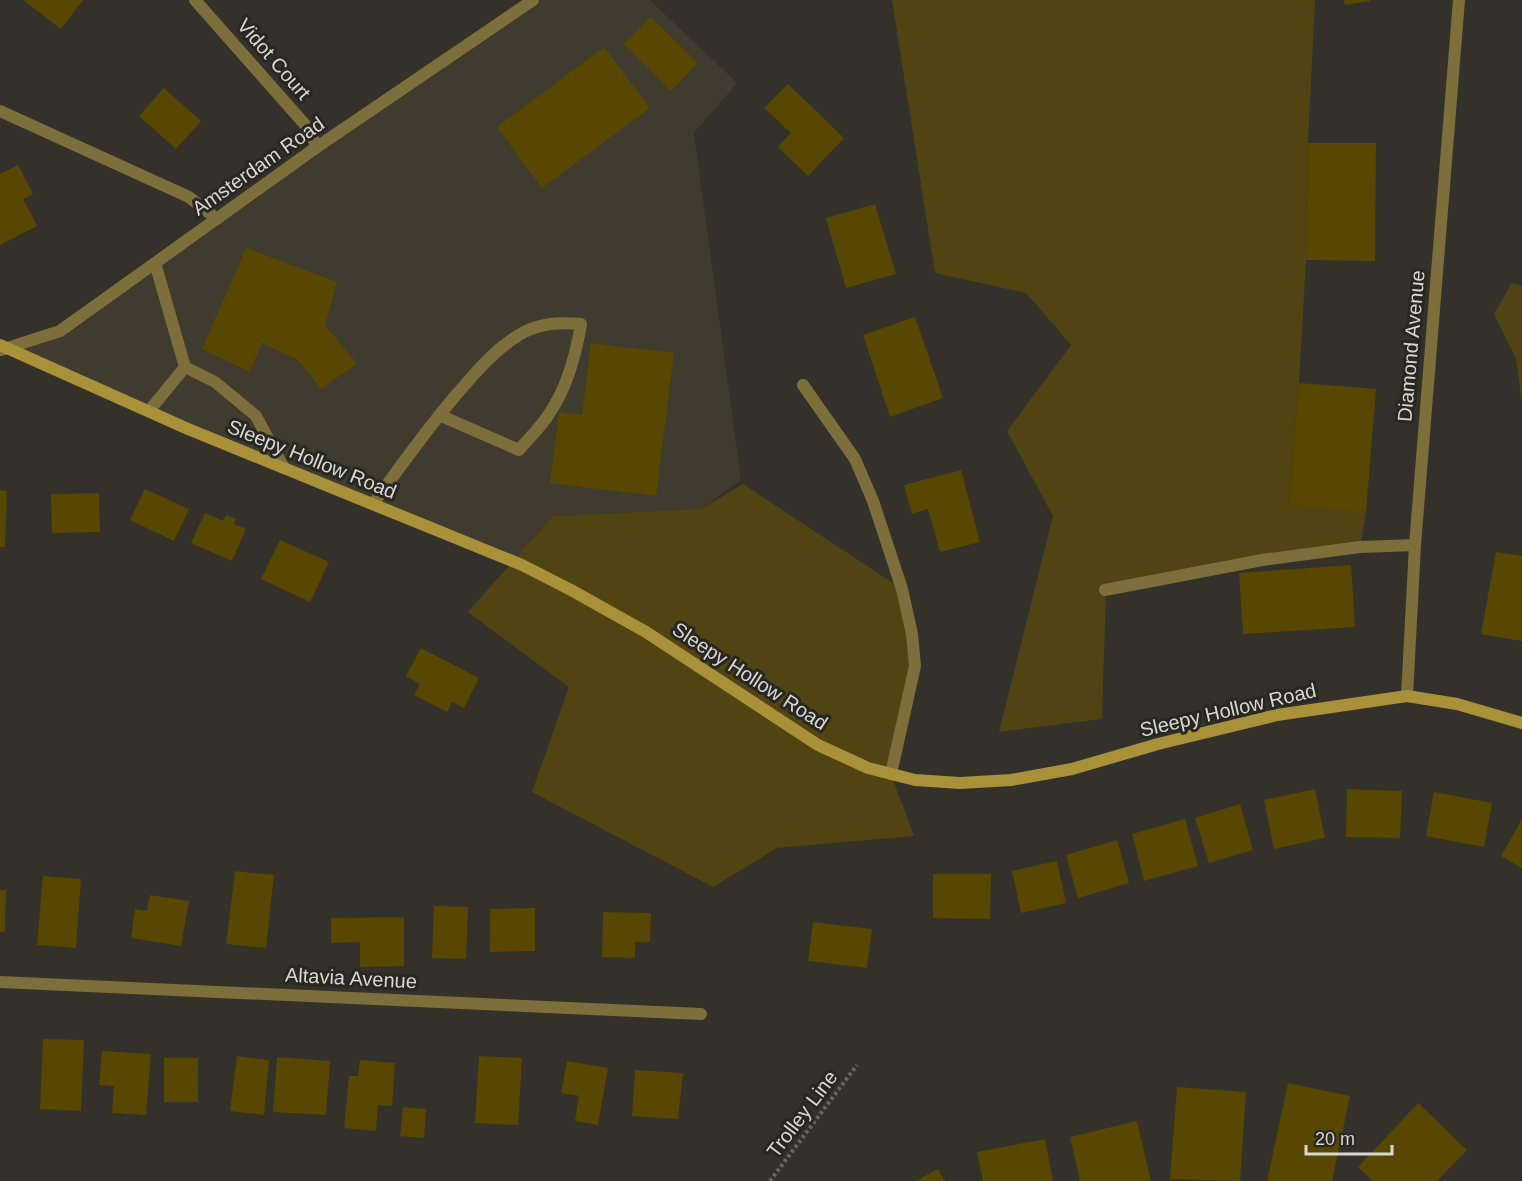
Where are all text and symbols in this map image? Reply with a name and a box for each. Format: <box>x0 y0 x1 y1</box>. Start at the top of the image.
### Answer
street label: Vidot Court <box>233 14 315 104</box>
street label: Amsterdam Road <box>188 112 328 220</box>
street label: Diamond Avenue <box>1393 269 1429 423</box>
street label: Sleepy Hollow Road <box>224 415 400 503</box>
street label: Sleepy Hollow Road <box>668 618 832 734</box>
street label: Sleepy Hollow Road <box>1138 679 1318 741</box>
street label: Altavia Avenue <box>285 964 417 992</box>
street label: Trolley Line <box>762 1066 842 1162</box>
scale bar <box>1306 1118 1392 1156</box>
text: 20 m <box>1315 1129 1355 1149</box>

